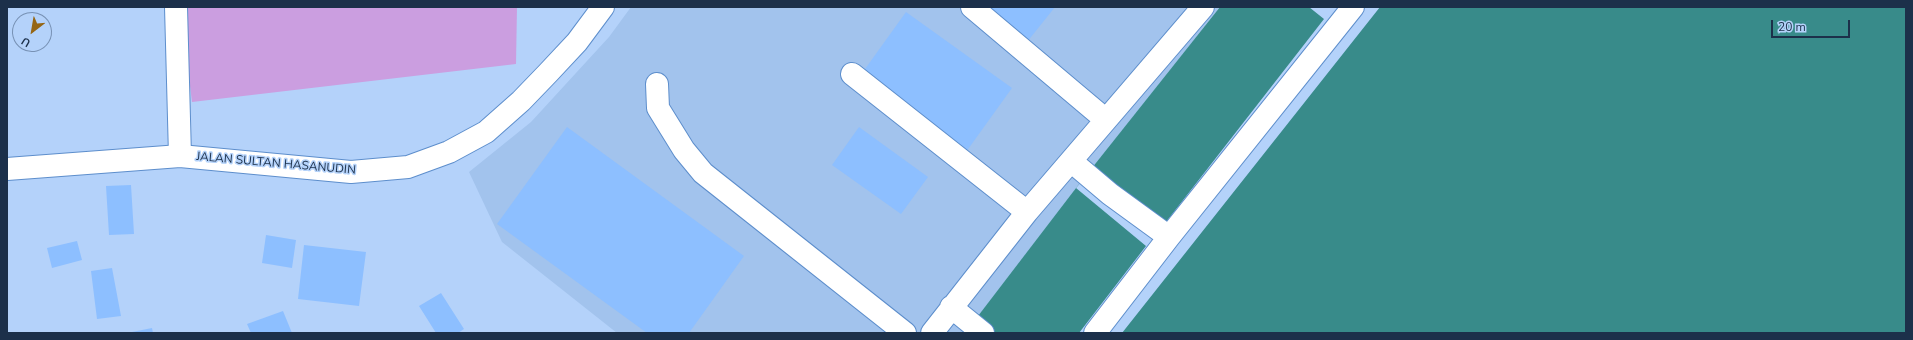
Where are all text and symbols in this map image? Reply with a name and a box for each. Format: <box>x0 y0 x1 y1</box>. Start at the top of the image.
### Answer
north arrow <box>12 12 52 52</box>
scale bar <box>1773 12 1852 38</box>
text: 20 m <box>1778 19 1806 35</box>
text: U <box>19 33 33 50</box>
street label: JALAN SULTAN HASANUDIN <box>196 150 356 178</box>

